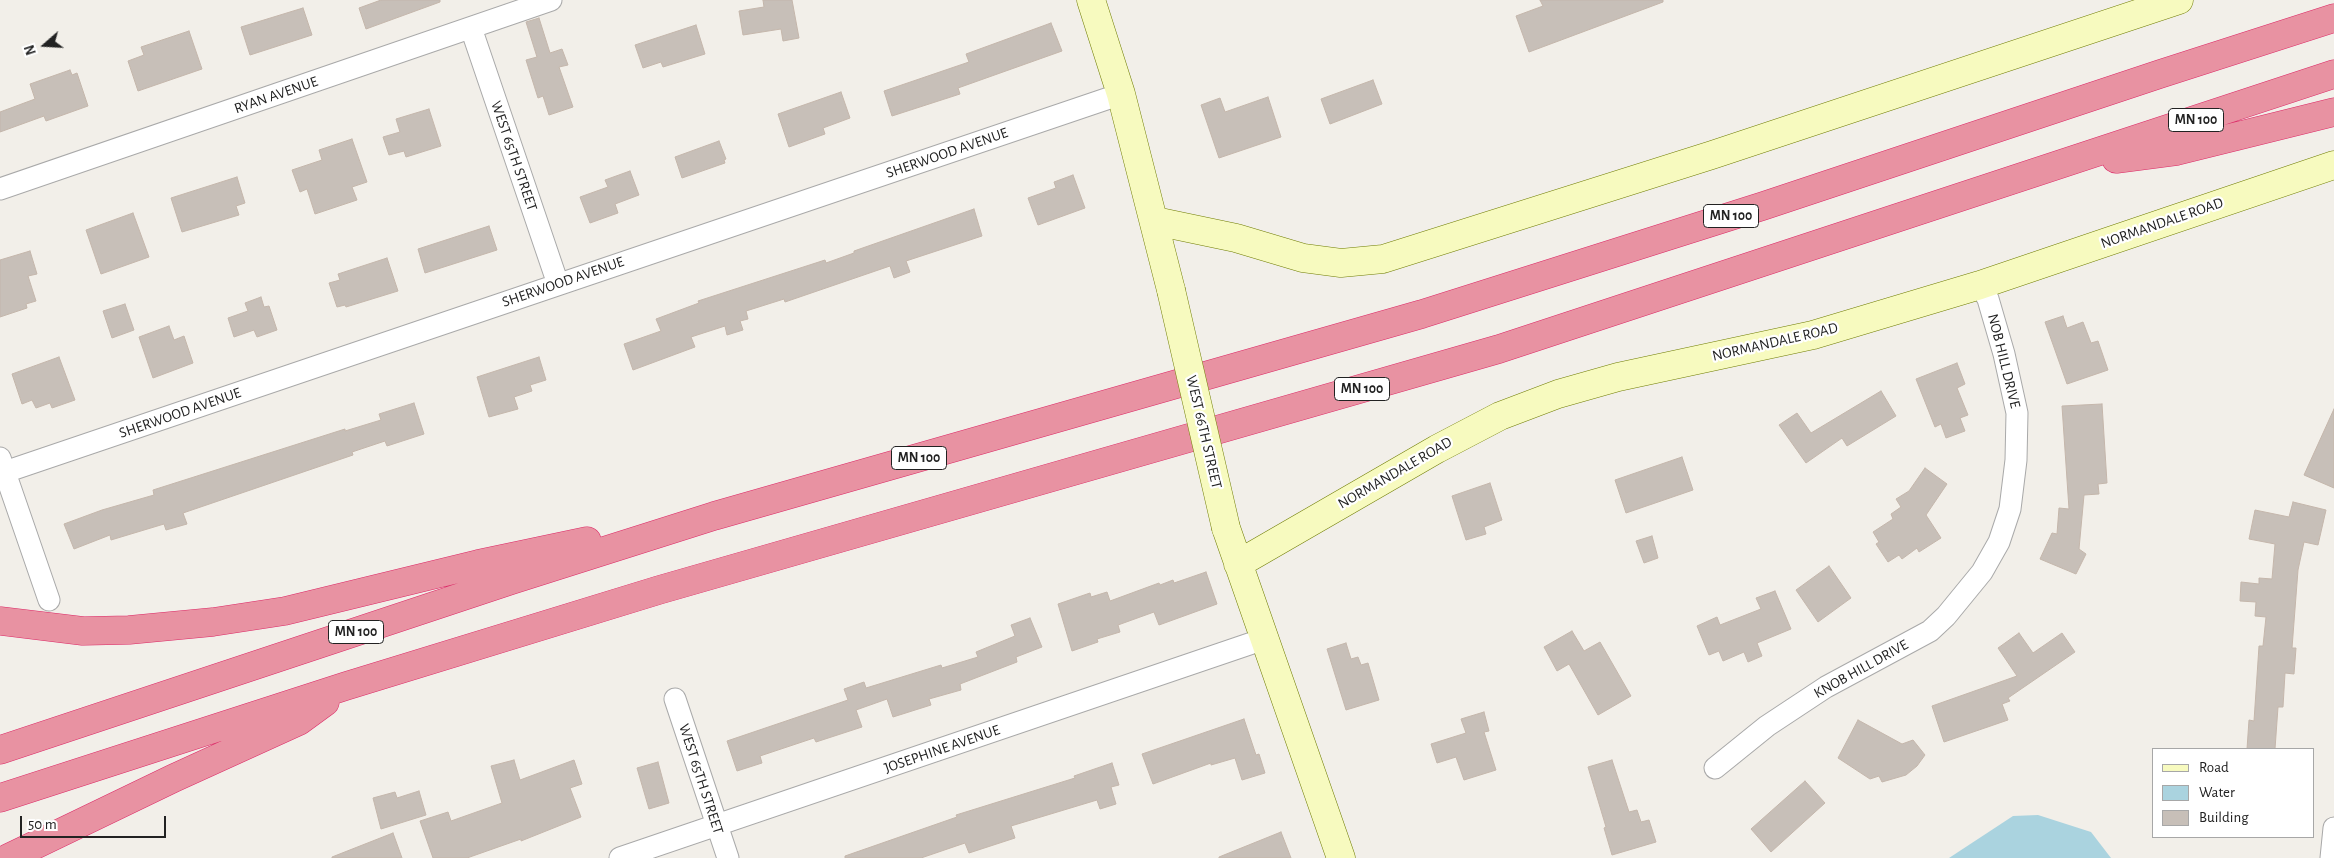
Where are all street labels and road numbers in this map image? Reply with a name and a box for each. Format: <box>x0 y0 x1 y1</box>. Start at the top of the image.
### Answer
street label: RYAN AVENUE <box>232 72 320 118</box>
street label: WEST 65TH STREET <box>487 99 541 213</box>
road number: MN 100 <box>2168 108 2224 132</box>
street label: SHERWOOD AVENUE <box>884 124 1010 182</box>
street label: NORMANDALE ROAD <box>2098 194 2226 252</box>
road number: MN 100 <box>1704 205 1758 228</box>
street label: SHERWOOD AVENUE <box>500 253 626 311</box>
street label: NOB HILL DRIVE <box>1984 312 2024 410</box>
street label: NORMANDALE ROAD <box>1710 319 1840 365</box>
street label: WEST 66TH STREET <box>1182 374 1226 490</box>
road number: MN 100 <box>1334 378 1390 400</box>
street label: SHERWOOD AVENUE <box>117 384 243 442</box>
street label: NORMANDALE ROAD <box>1335 433 1455 513</box>
road number: MN 100 <box>892 446 946 469</box>
road number: MN 100 <box>328 620 384 644</box>
street label: KNOB HILL DRIVE <box>1811 636 1911 702</box>
street label: JOSEPHINE AVENUE <box>882 721 1002 777</box>
street label: WEST 65TH STREET <box>675 722 727 836</box>

